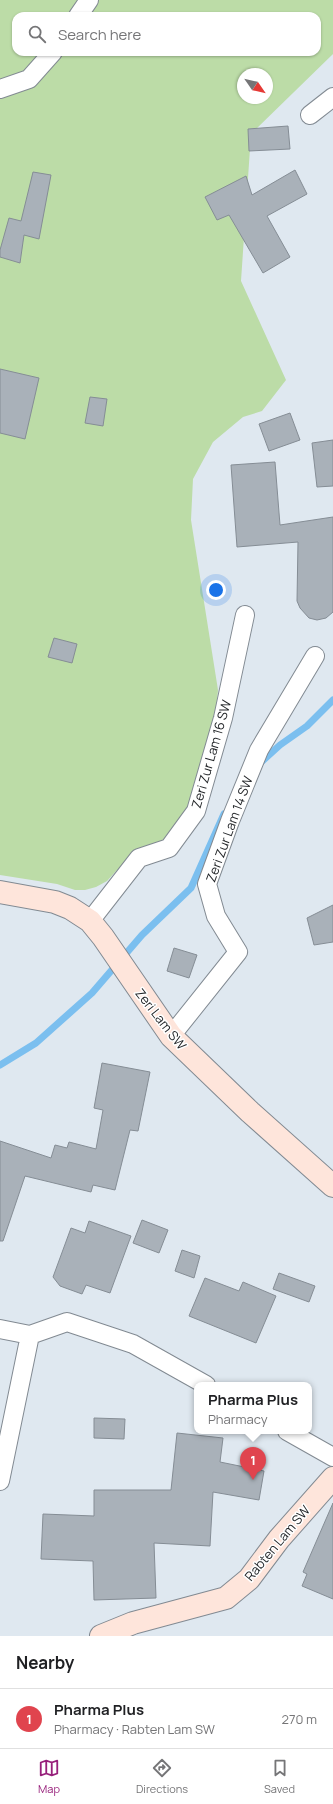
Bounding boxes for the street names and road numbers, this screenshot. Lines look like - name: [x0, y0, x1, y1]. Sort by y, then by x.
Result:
- street label: Zeri Zur Lam 16 SW: [187, 698, 235, 810]
- street label: Zeri Zur Lam 14 SW: [201, 773, 257, 885]
- street label: Zeri Lam SW: [131, 985, 191, 1053]
- street label: Rabten Lam SW: [240, 1502, 314, 1584]

